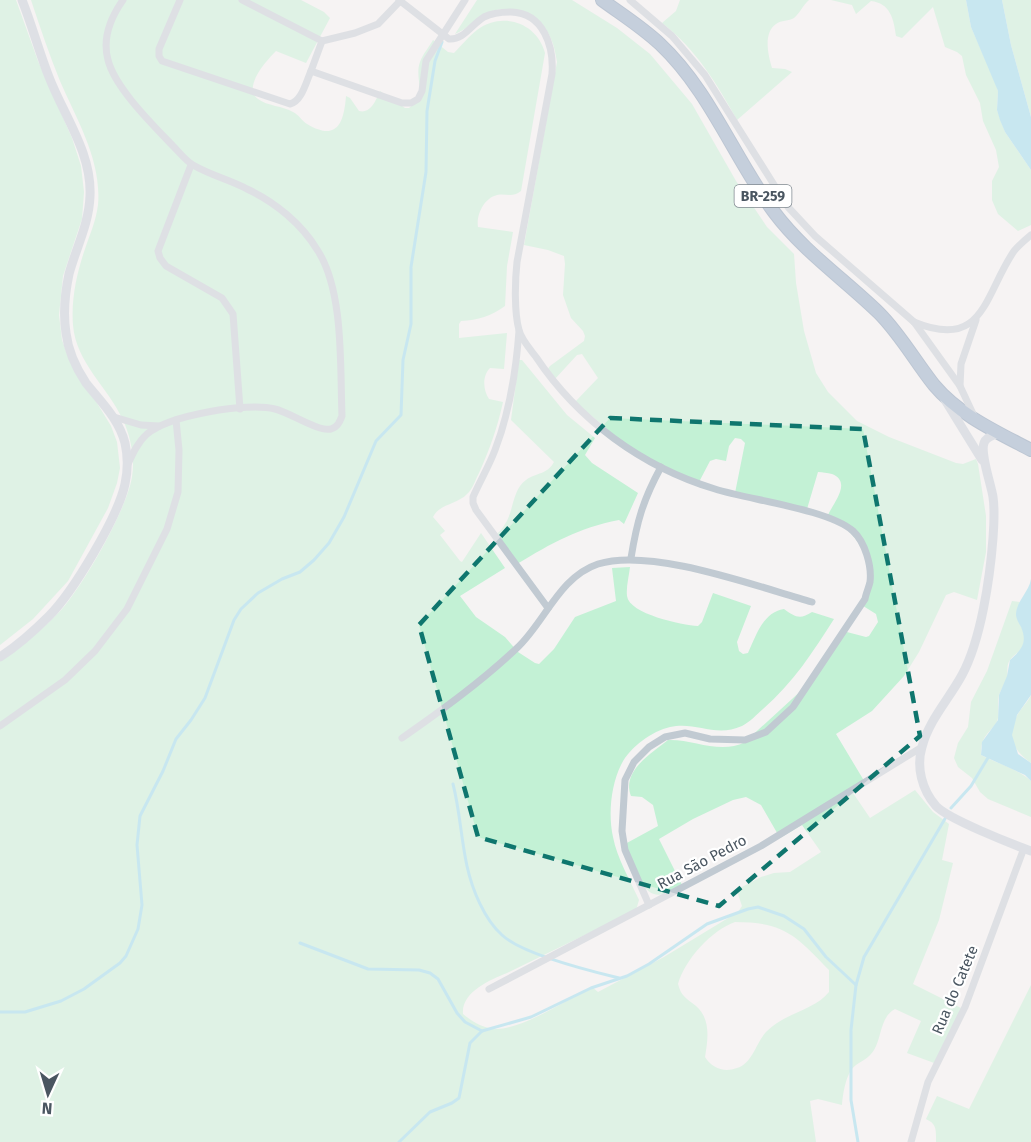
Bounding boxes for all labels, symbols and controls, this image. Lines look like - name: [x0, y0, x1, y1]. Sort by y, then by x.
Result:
- road number: BR-259: [734, 185, 792, 207]
- street label: Rua São Pedro: [654, 831, 750, 893]
- street label: Rua do Catete: [928, 943, 982, 1037]
- north arrow: [18, 1064, 78, 1124]
- text: N: [41, 1099, 53, 1118]

